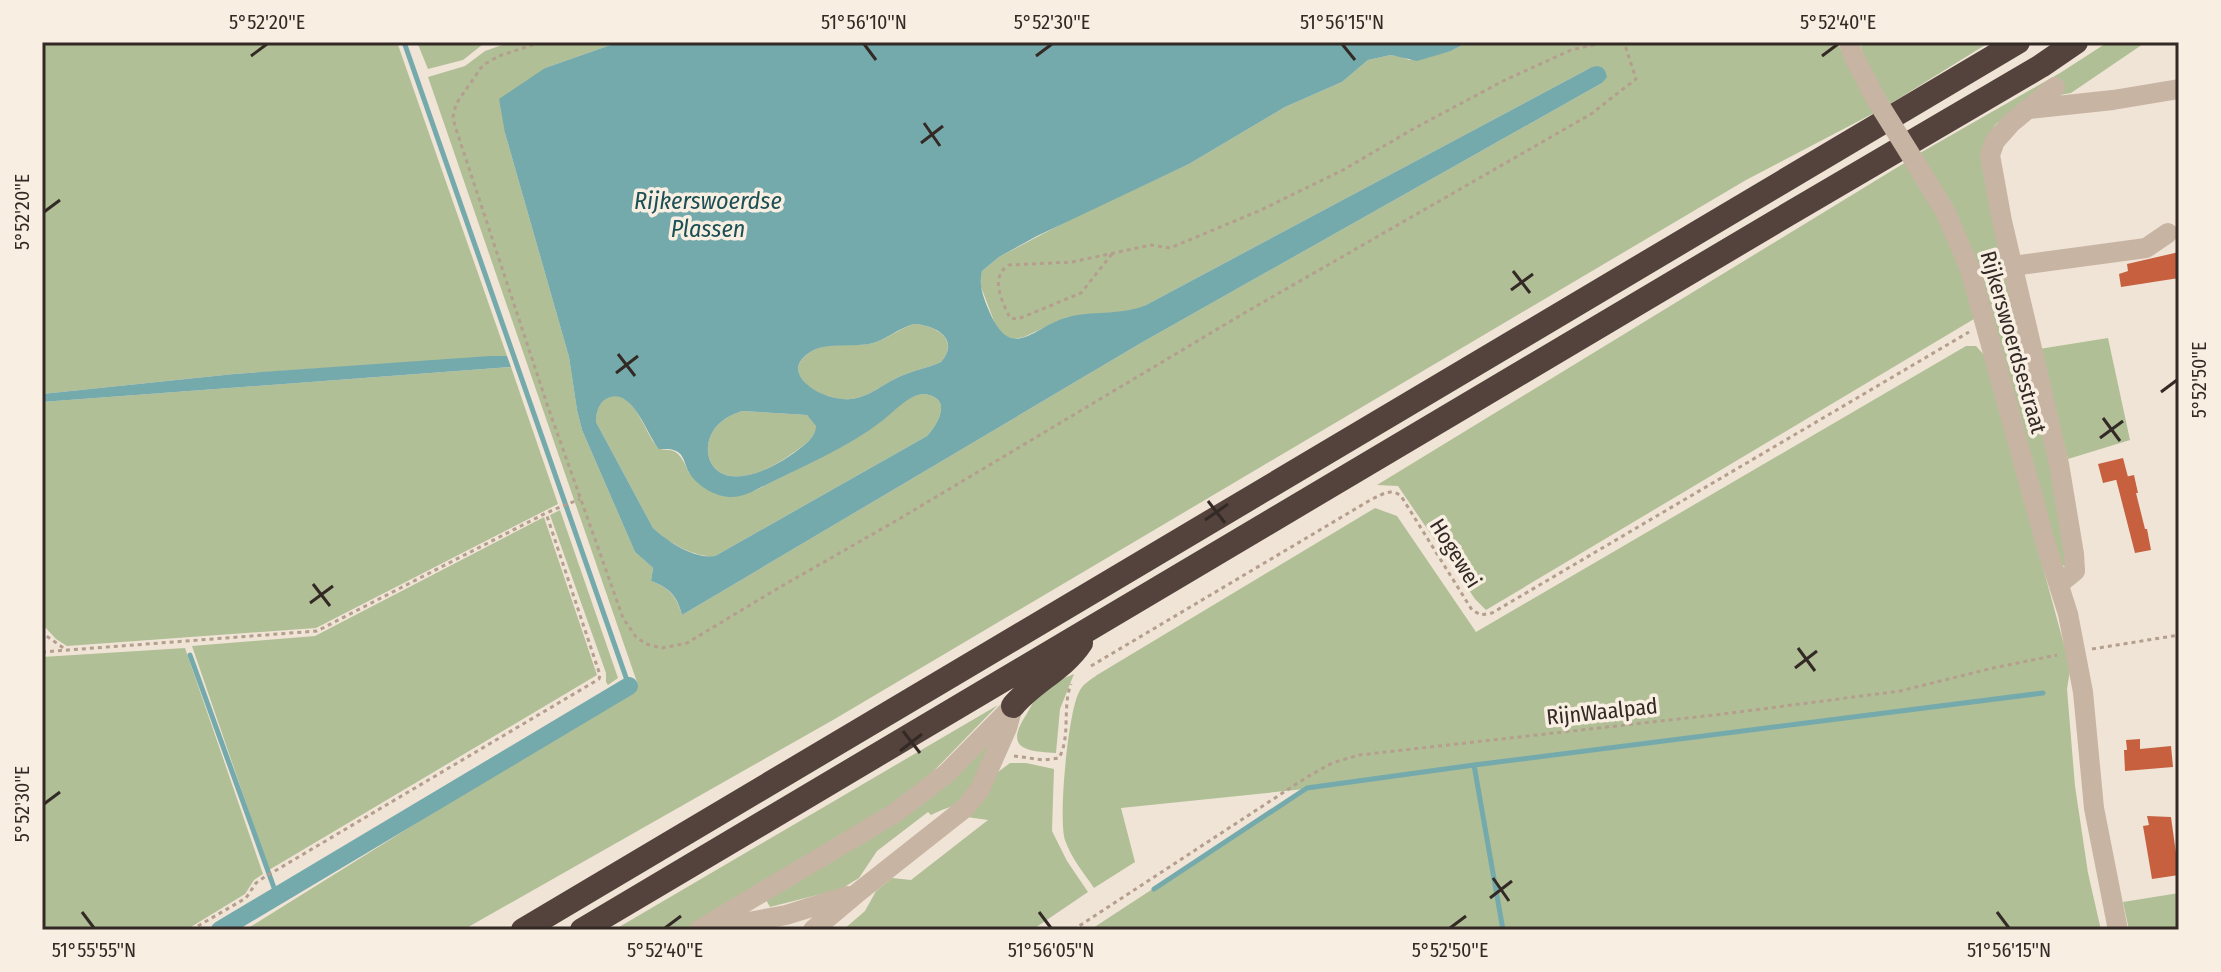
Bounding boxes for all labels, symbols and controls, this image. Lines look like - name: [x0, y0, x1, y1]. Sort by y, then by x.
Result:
- text: 5°52'20"E: [229, 10, 305, 34]
- text: 51°56'10"N: [821, 10, 907, 34]
- text: 5°52'30"E: [1014, 10, 1090, 34]
- text: 51°56'15"N: [1300, 10, 1384, 34]
- text: 5°52'40"E: [1800, 10, 1876, 34]
- text: 5°52'20"E: [10, 174, 34, 250]
- water label: Rijkerswoerdse Plassen: [634, 187, 782, 243]
- street label: Rijkerswoerdsestraat: [1975, 248, 2053, 437]
- text: 5°52'50"E: [2187, 342, 2211, 418]
- street label: Hogewei: [1424, 514, 1487, 593]
- street label: RijnWaalpad: [1545, 692, 1659, 731]
- text: 5°52'30"E: [10, 766, 34, 842]
- text: 51°55'55"N: [52, 938, 136, 962]
- text: 5°52'40"E: [627, 938, 703, 962]
- text: 51°56'05"N: [1008, 938, 1094, 962]
- text: 5°52'50"E: [1412, 938, 1488, 962]
- text: 51°56'15"N: [1967, 938, 2051, 962]

